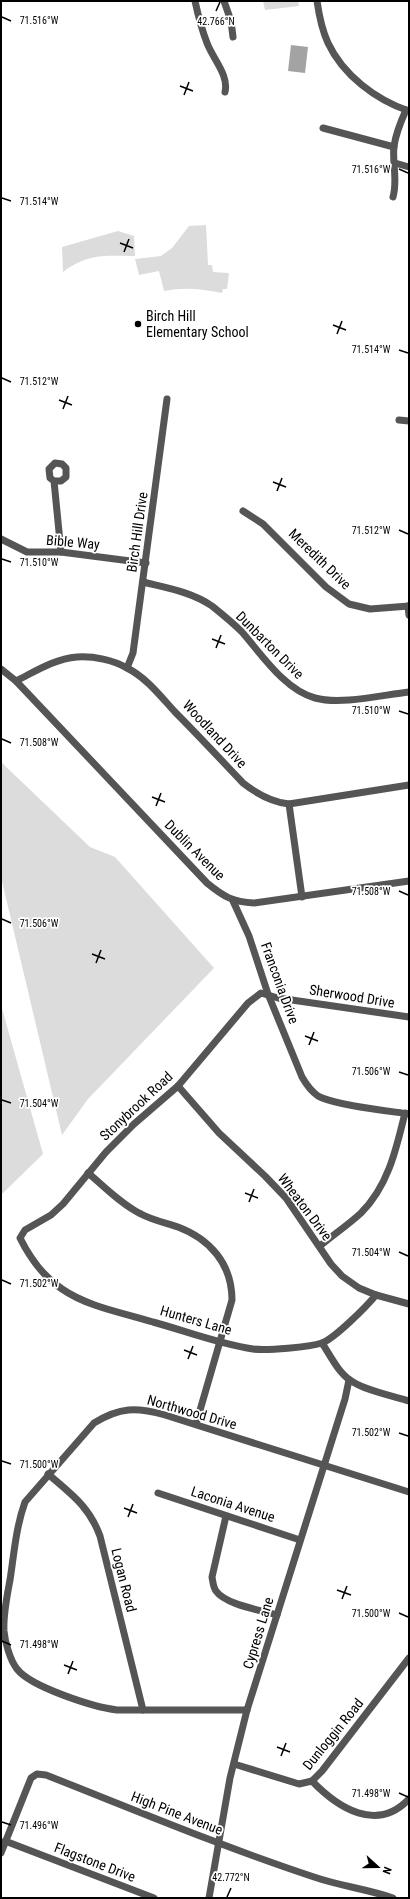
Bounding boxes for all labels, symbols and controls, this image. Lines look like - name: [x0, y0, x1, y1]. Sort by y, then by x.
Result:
- text: 71.516°W: [20, 15, 59, 26]
- text: 42.766°N: [197, 16, 235, 27]
- text: 71.516°W: [352, 164, 391, 175]
- text: 71.514°W: [20, 196, 59, 207]
- place label: Birch Hill Elementary School: [146, 308, 249, 340]
- marker: Birch Hill Elementary School: [133, 319, 143, 329]
- text: 71.514°W: [352, 344, 391, 355]
- text: 71.512°W: [20, 376, 59, 387]
- street label: Birch Hill Drive: [123, 490, 151, 573]
- street label: Meredith Drive: [286, 525, 355, 593]
- text: 71.512°W: [352, 525, 391, 536]
- street label: Bible Way: [46, 532, 101, 552]
- text: 71.510°W: [20, 557, 59, 568]
- street label: Dunbarton Drive: [233, 608, 307, 682]
- street label: Woodland Drive: [180, 697, 251, 771]
- text: 71.510°W: [352, 705, 391, 716]
- text: 71.508°W: [20, 737, 59, 748]
- street label: Dublin Avenue: [162, 817, 229, 884]
- text: 71.508°W: [352, 886, 391, 897]
- text: 71.506°W: [20, 918, 59, 929]
- street label: Franconia Drive: [258, 940, 302, 1026]
- street label: Sherwood Drive: [308, 981, 396, 1011]
- text: 71.506°W: [352, 1066, 391, 1077]
- street label: Stonybrook Road: [96, 1068, 176, 1144]
- text: 71.504°W: [20, 1098, 59, 1109]
- street label: Wheaton Drive: [275, 1170, 336, 1244]
- text: 71.504°W: [352, 1247, 391, 1258]
- text: 71.502°W: [20, 1278, 59, 1289]
- street label: Hunters Lane: [158, 1302, 234, 1338]
- street label: Northwood Drive: [145, 1392, 239, 1433]
- text: 71.502°W: [352, 1427, 391, 1438]
- text: 71.500°W: [20, 1459, 59, 1470]
- street label: Laconia Avenue: [189, 1483, 277, 1525]
- street label: Logan Road: [108, 1546, 140, 1614]
- street label: Cypress Lane: [240, 1595, 277, 1671]
- text: 71.500°W: [352, 1608, 391, 1619]
- text: 71.498°W: [20, 1639, 59, 1650]
- street label: Dunloggin Road: [299, 1695, 367, 1773]
- street label: High Pine Avenue: [129, 1788, 225, 1838]
- text: 71.498°W: [352, 1788, 391, 1799]
- text: 71.496°W: [20, 1820, 59, 1831]
- street label: Flagstone Drive: [52, 1839, 138, 1885]
- north arrow: [358, 1847, 398, 1887]
- text: N: [380, 1865, 394, 1876]
- text: 42.772°N: [212, 1872, 250, 1883]

